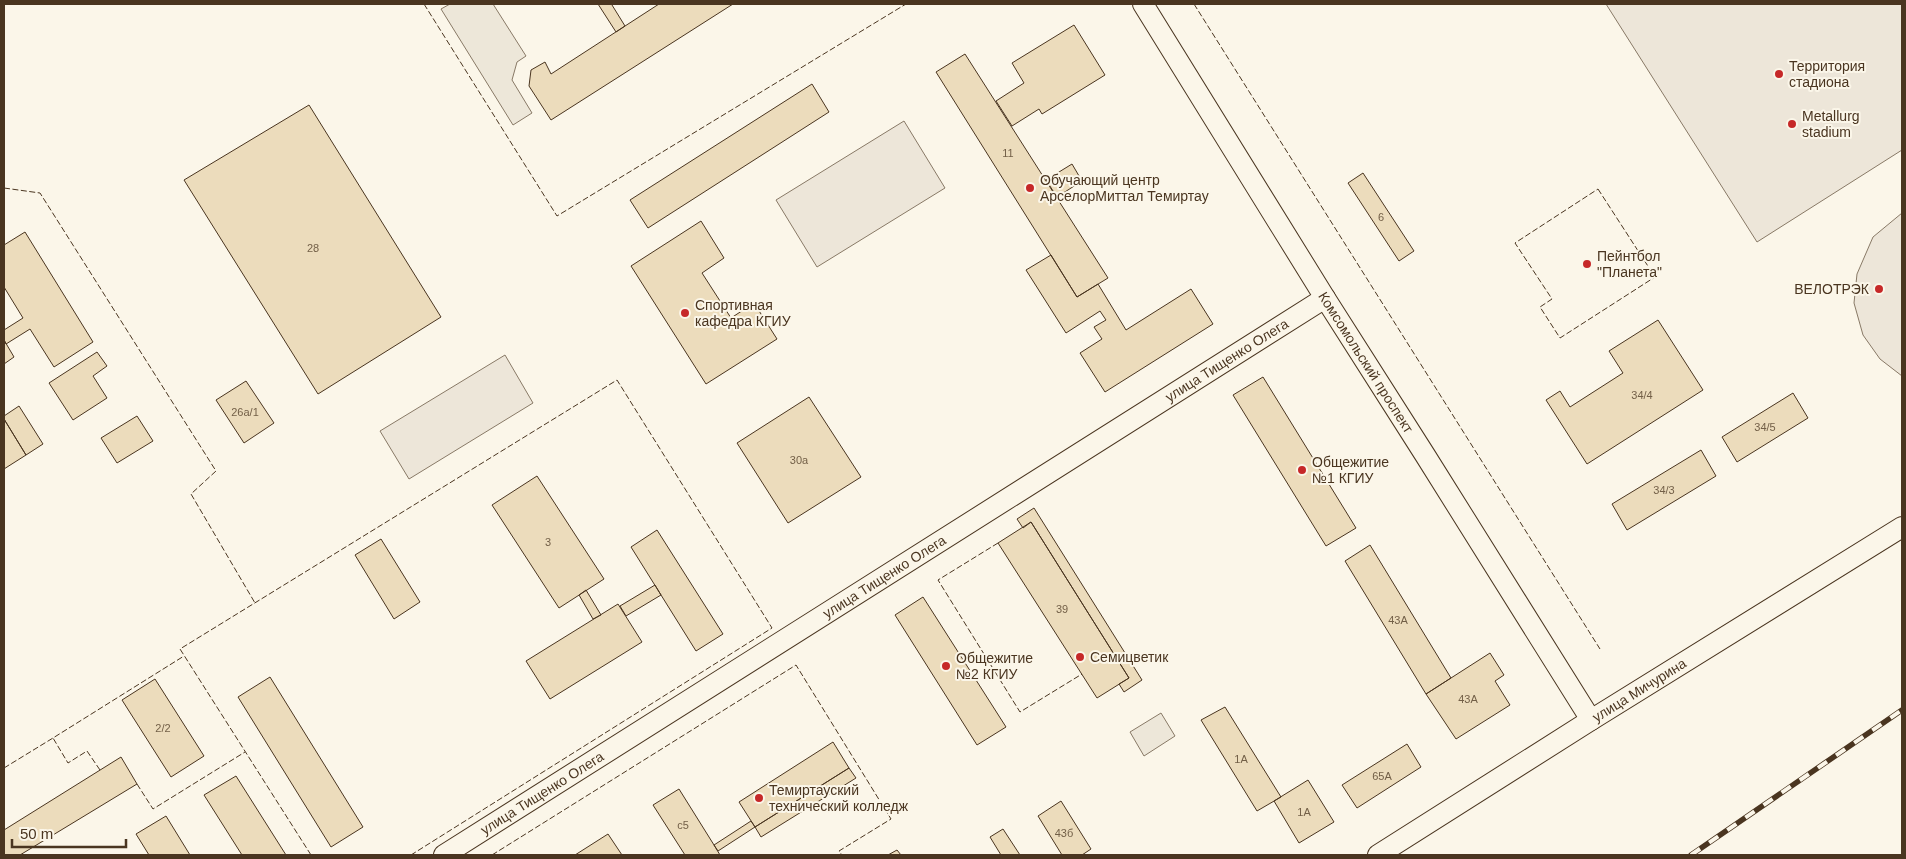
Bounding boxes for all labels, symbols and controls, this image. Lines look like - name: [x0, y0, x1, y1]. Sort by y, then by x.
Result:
- place label: Территория стадиона: [1789, 58, 1865, 90]
- marker: Территория стадиона: [1773, 68, 1785, 80]
- place label: Metallurg stadium: [1802, 108, 1860, 140]
- marker: Metallurg stadium: [1786, 118, 1798, 130]
- house number: 11: [1002, 147, 1014, 159]
- place label: Обучающий центр АрселорМиттал Темиртау: [1040, 172, 1209, 204]
- marker: Обучающий центр АрселорМиттал Темиртау: [1024, 182, 1036, 194]
- house number: 6: [1378, 211, 1384, 223]
- house number: 28: [307, 242, 319, 254]
- place label: Пейнтбол "Планета": [1597, 248, 1662, 280]
- marker: Пейнтбол "Планета": [1581, 258, 1593, 270]
- place label: ВЕЛОТРЭК: [1794, 281, 1870, 297]
- marker: ВЕЛОТРЭК: [1873, 283, 1885, 295]
- street label: Комсомольский проспект: [1315, 289, 1417, 436]
- place label: Спортивная кафедра КГИУ: [695, 297, 791, 329]
- marker: Спортивная кафедра КГИУ: [679, 307, 691, 319]
- street label: улица Тищенко Олега: [1162, 315, 1291, 405]
- house number: 34/4: [1631, 389, 1653, 401]
- house number: 26а/1: [231, 406, 259, 418]
- house number: 34/5: [1754, 421, 1776, 433]
- house number: 30а: [790, 454, 809, 466]
- place label: Общежитие №1 КГИУ: [1312, 454, 1389, 486]
- marker: Общежитие №1 КГИУ: [1296, 464, 1308, 476]
- house number: 34/3: [1653, 484, 1675, 496]
- street label: улица Тищенко Олега: [820, 532, 949, 621]
- house number: 3: [545, 536, 551, 548]
- house number: 39: [1056, 603, 1068, 615]
- house number: 43А: [1388, 614, 1408, 626]
- place label: Семицветик: [1090, 649, 1169, 665]
- place label: Общежитие №2 КГИУ: [956, 650, 1033, 682]
- marker: Семицветик: [1074, 651, 1086, 663]
- street label: улица Мичурина: [1590, 655, 1689, 725]
- marker: Общежитие №2 КГИУ: [940, 660, 952, 672]
- house number: 43А: [1458, 693, 1478, 705]
- house number: 2/2: [155, 722, 171, 734]
- street label: улица Тищенко Олега: [478, 748, 607, 838]
- house number: 1А: [1234, 753, 1248, 765]
- house number: 65А: [1372, 770, 1392, 782]
- place label: Темиртауский технический колледж: [769, 782, 909, 814]
- marker: Темиртауский технический колледж: [753, 792, 765, 804]
- house number: 1А: [1297, 806, 1311, 818]
- scale bar: [12, 816, 126, 848]
- house number: с5: [677, 819, 689, 831]
- text: 50 m: [20, 825, 53, 842]
- house number: 43б: [1055, 827, 1073, 839]

